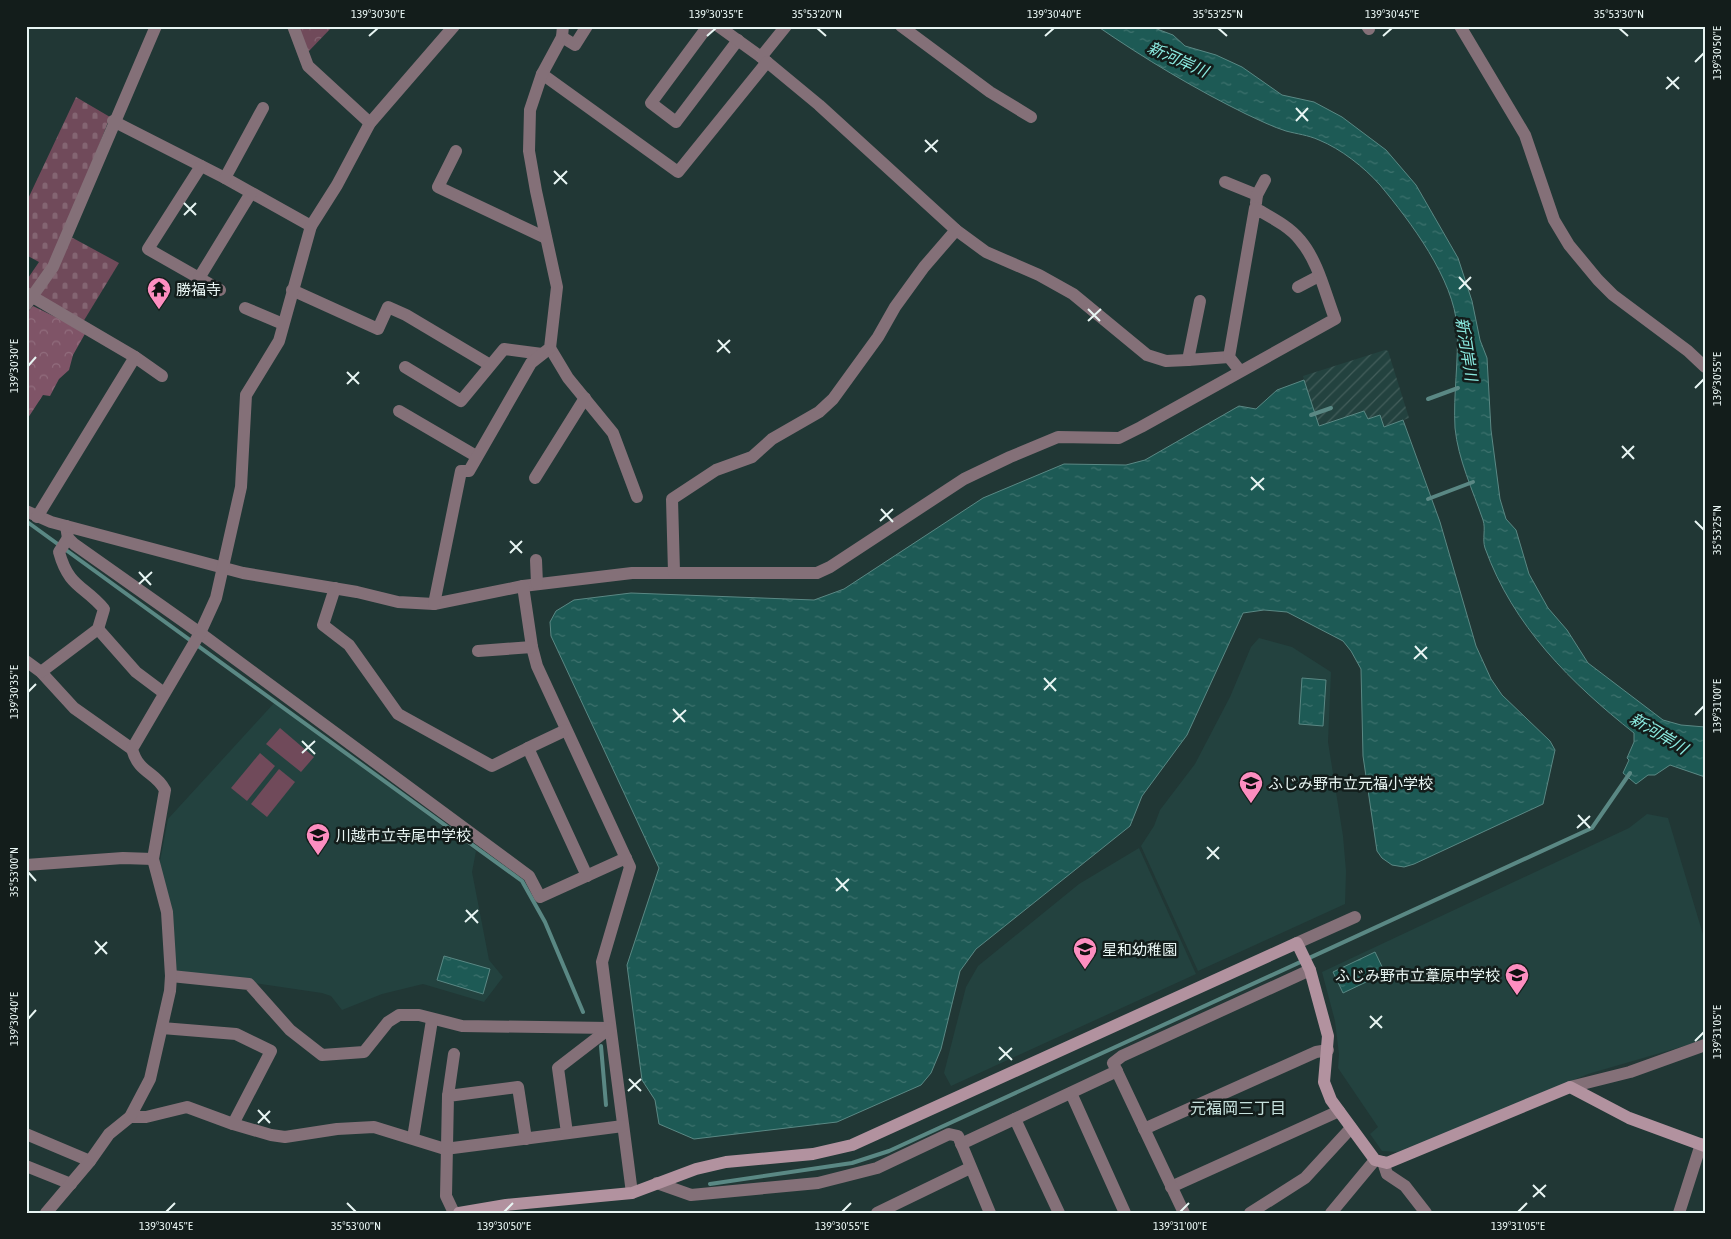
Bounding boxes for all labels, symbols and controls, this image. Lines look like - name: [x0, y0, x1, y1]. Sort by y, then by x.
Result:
- text: 139°30'30"E: [351, 7, 405, 21]
- text: 139°30'35"E: [689, 7, 743, 21]
- text: 35°53'20"N: [792, 7, 842, 21]
- text: 139°30'40"E: [1027, 7, 1081, 21]
- text: 35°53'25"N: [1193, 7, 1243, 21]
- text: 139°30'45"E: [1365, 7, 1419, 21]
- text: 35°53'30"N: [1594, 7, 1644, 21]
- text: 139°30'50"E: [1710, 26, 1724, 80]
- water label: 新河岸川: [1145, 38, 1213, 81]
- temple icon: 勝福寺: [146, 276, 172, 310]
- place label: 勝福寺: [176, 281, 221, 298]
- water label: 新河岸川: [1453, 316, 1481, 384]
- text: 139°30'30"E: [7, 339, 21, 393]
- text: 139°30'55"E: [1710, 352, 1724, 406]
- text: 35°53'25"N: [1710, 505, 1724, 555]
- text: 139°30'35"E: [7, 665, 21, 719]
- text: 139°31'00"E: [1710, 679, 1724, 733]
- water label: 新河岸川: [1627, 709, 1693, 758]
- school or university icon: ふじみ野市立元福小学校: [1238, 770, 1264, 804]
- place label: ふじみ野市立元福小学校: [1268, 775, 1433, 792]
- school or university icon: 川越市立寺尾中学校: [305, 822, 331, 856]
- place label: 川越市立寺尾中学校: [336, 827, 471, 844]
- text: 35°53'00"N: [7, 847, 21, 897]
- school or university icon: 星和幼稚園: [1072, 936, 1098, 970]
- place label: 星和幼稚園: [1102, 941, 1177, 958]
- school or university icon: ふじみ野市立葦原中学校: [1504, 962, 1530, 996]
- place label: ふじみ野市立葦原中学校: [1335, 967, 1500, 984]
- text: 139°30'40"E: [7, 992, 21, 1046]
- text: 139°31'05"E: [1710, 1005, 1724, 1059]
- district label: 元福岡三丁目: [1190, 1099, 1286, 1117]
- text: 139°30'45"E: [139, 1219, 193, 1233]
- text: 35°53'00"N: [331, 1219, 381, 1233]
- text: 139°30'50"E: [477, 1219, 531, 1233]
- text: 139°30'55"E: [815, 1219, 869, 1233]
- text: 139°31'00"E: [1153, 1219, 1207, 1233]
- text: 139°31'05"E: [1491, 1219, 1545, 1233]

